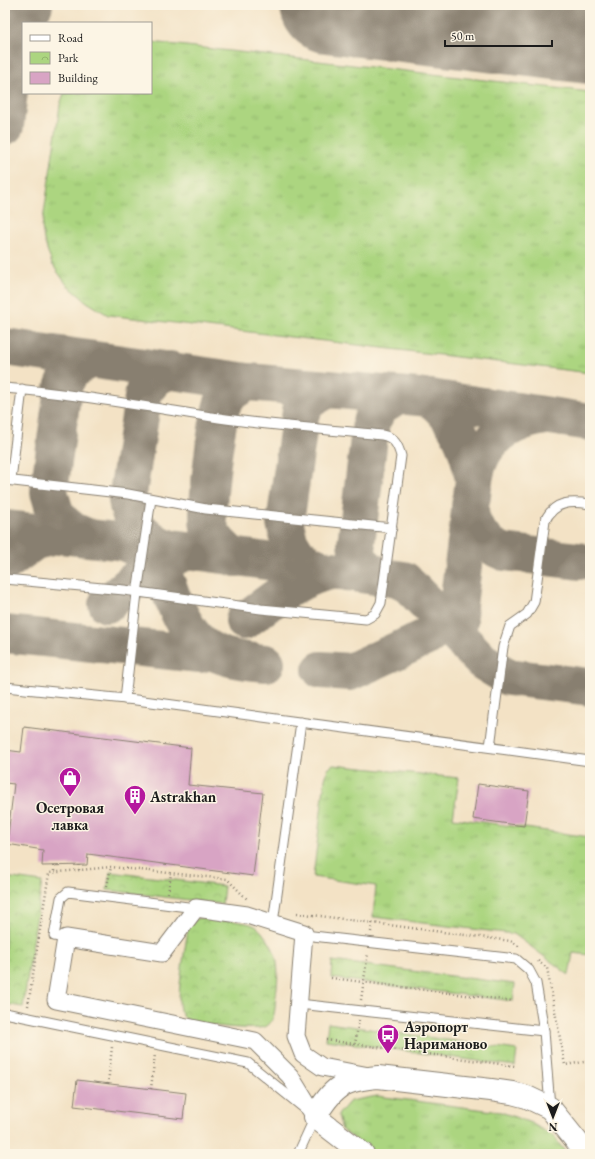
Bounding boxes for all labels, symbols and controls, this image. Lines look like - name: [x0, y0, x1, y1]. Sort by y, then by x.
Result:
- legend: [22, 22, 152, 94]
- scale bar: [445, 22, 552, 48]
- text: 50 m: [451, 28, 475, 44]
- text: Road: [58, 30, 84, 46]
- text: Park: [58, 50, 79, 66]
- text: Building: [58, 70, 99, 86]
- shop icon: Осетровая лавка: [57, 765, 83, 798]
- building icon: Astrakhan: [122, 783, 148, 816]
- place label: Astrakhan: [149, 787, 217, 806]
- place label: Осетровая лавка: [36, 798, 104, 834]
- place label: Аэропорт Нариманово: [403, 1017, 488, 1053]
- bus stop icon: Аэропорт Нариманово: [375, 1022, 401, 1055]
- north arrow: [533, 1097, 573, 1137]
- text: N: [548, 1120, 557, 1134]

